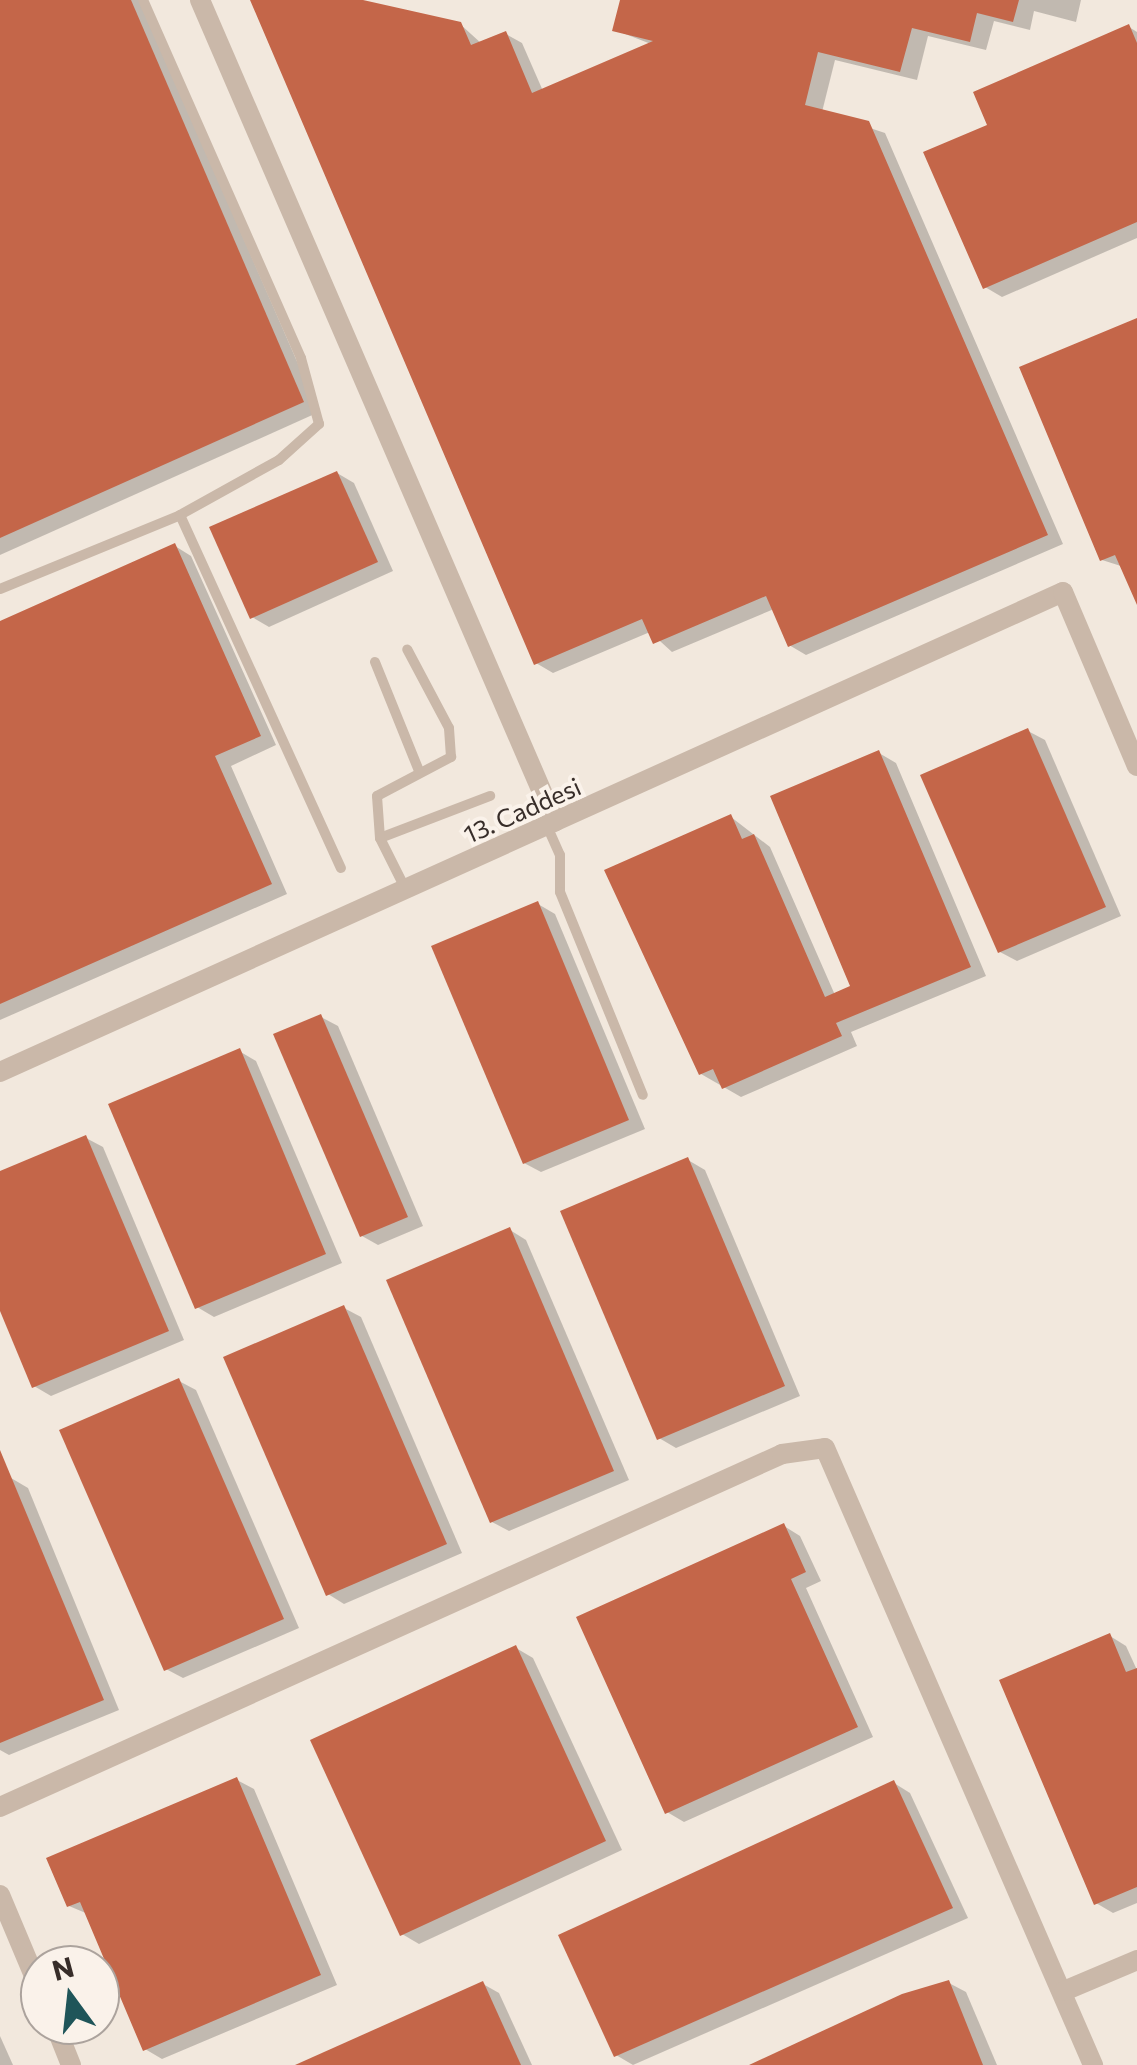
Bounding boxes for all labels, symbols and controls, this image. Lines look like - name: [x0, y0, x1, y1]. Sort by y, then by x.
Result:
- street label: 13. Caddesi: [459, 771, 585, 849]
- north arrow: [20, 1945, 120, 2045]
- text: N: [48, 1949, 77, 1987]

